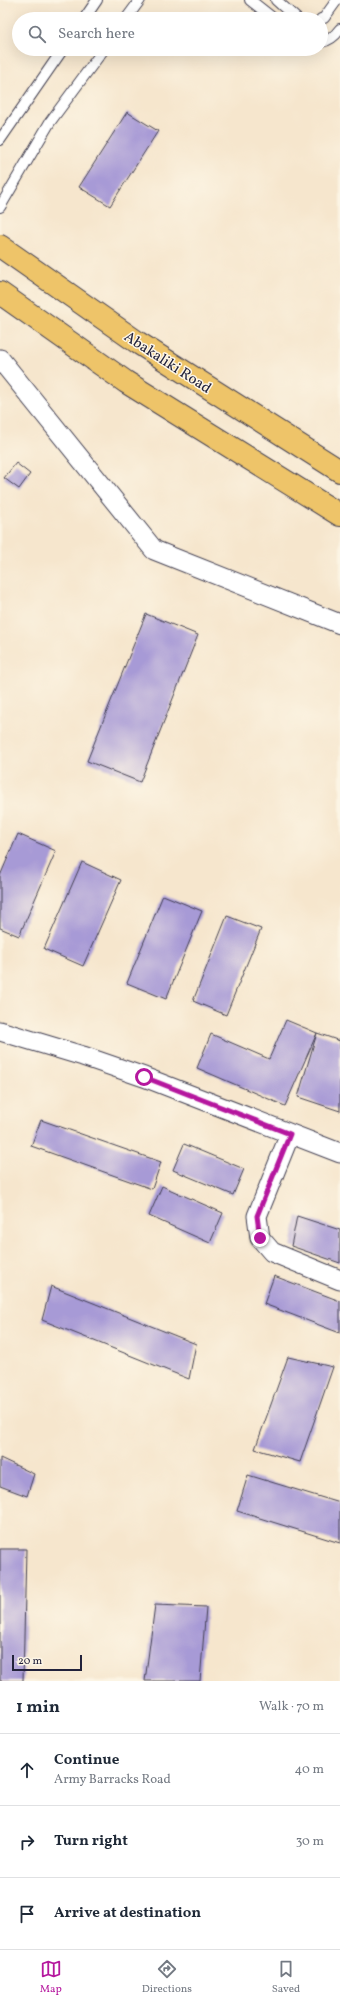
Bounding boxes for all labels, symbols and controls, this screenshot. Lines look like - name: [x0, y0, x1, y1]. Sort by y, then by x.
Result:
- search box: [12, 12, 328, 56]
- icon: search: [26, 23, 48, 45]
- text: Search here: [58, 24, 135, 45]
- street label: Abakaliki Road: [119, 327, 215, 399]
- route start: [135, 1068, 153, 1086]
- route end: [251, 1229, 269, 1247]
- scale bar: [12, 1653, 82, 1672]
- text: 20 m: [18, 1654, 42, 1669]
- text: 1 min: [16, 1696, 60, 1719]
- text: Walk · 70 m: [259, 1698, 324, 1716]
- text: Continue: [54, 1750, 119, 1771]
- icon: ahead: [16, 1759, 38, 1781]
- text: 40 m: [295, 1761, 324, 1779]
- text: Army Barracks Road: [54, 1771, 171, 1789]
- icon: right: [16, 1831, 38, 1853]
- text: Turn right: [54, 1831, 128, 1852]
- text: 30 m: [296, 1833, 324, 1851]
- icon: arrive: [16, 1903, 38, 1925]
- text: Arrive at destination: [54, 1903, 201, 1924]
- tab: Map: [40, 1958, 62, 1997]
- tab: Directions: [142, 1958, 192, 1997]
- tab: Saved: [272, 1958, 300, 1997]

